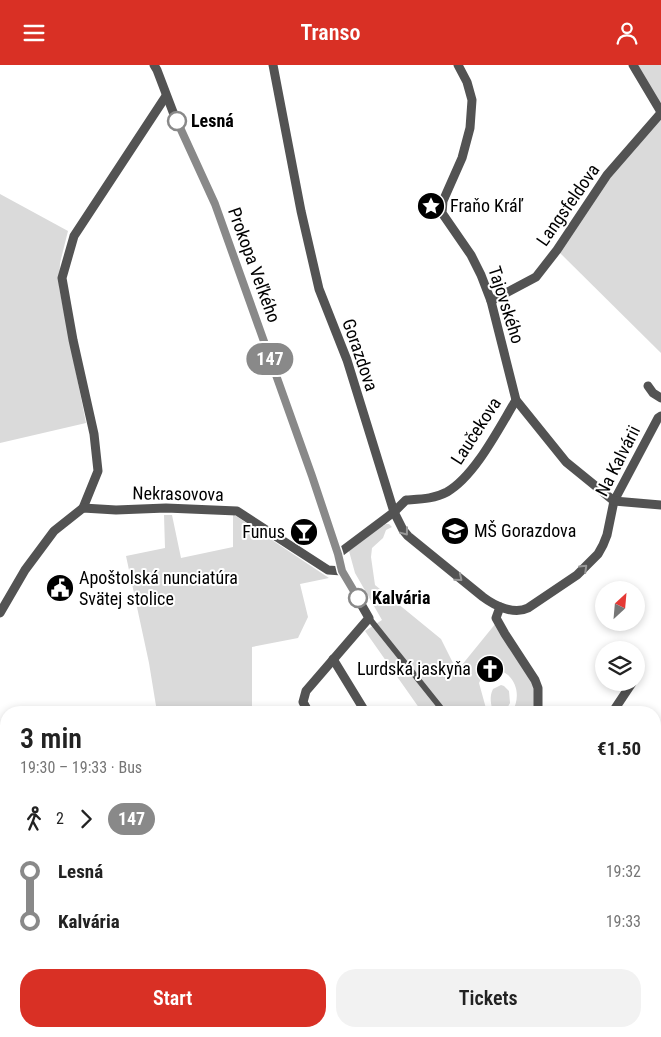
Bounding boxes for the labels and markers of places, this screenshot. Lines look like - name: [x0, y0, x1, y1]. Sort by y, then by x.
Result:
- place label: Lesná: [191, 110, 234, 131]
- marker: Lesná: [167, 111, 187, 131]
- place icon: Fraňo Kráľ: [416, 191, 446, 221]
- place label: Fraňo Kráľ: [450, 195, 524, 216]
- school or university icon: MŠ Gorazdova: [440, 516, 470, 546]
- bar icon: Funus: [289, 517, 319, 547]
- place label: MŠ Gorazdova: [474, 520, 576, 541]
- place label: Funus: [242, 521, 285, 542]
- place label: Apoštolská nunciatúra Svätej stolice: [79, 567, 238, 609]
- public building icon: Apoštolská nunciatúra Svätej stolice: [45, 573, 75, 603]
- place label: Kalvária: [372, 587, 430, 608]
- marker: Kalvária: [348, 588, 368, 608]
- church icon: Lurdská jaskyňa: [475, 654, 505, 684]
- place label: Lurdská jaskyňa: [357, 658, 471, 679]

